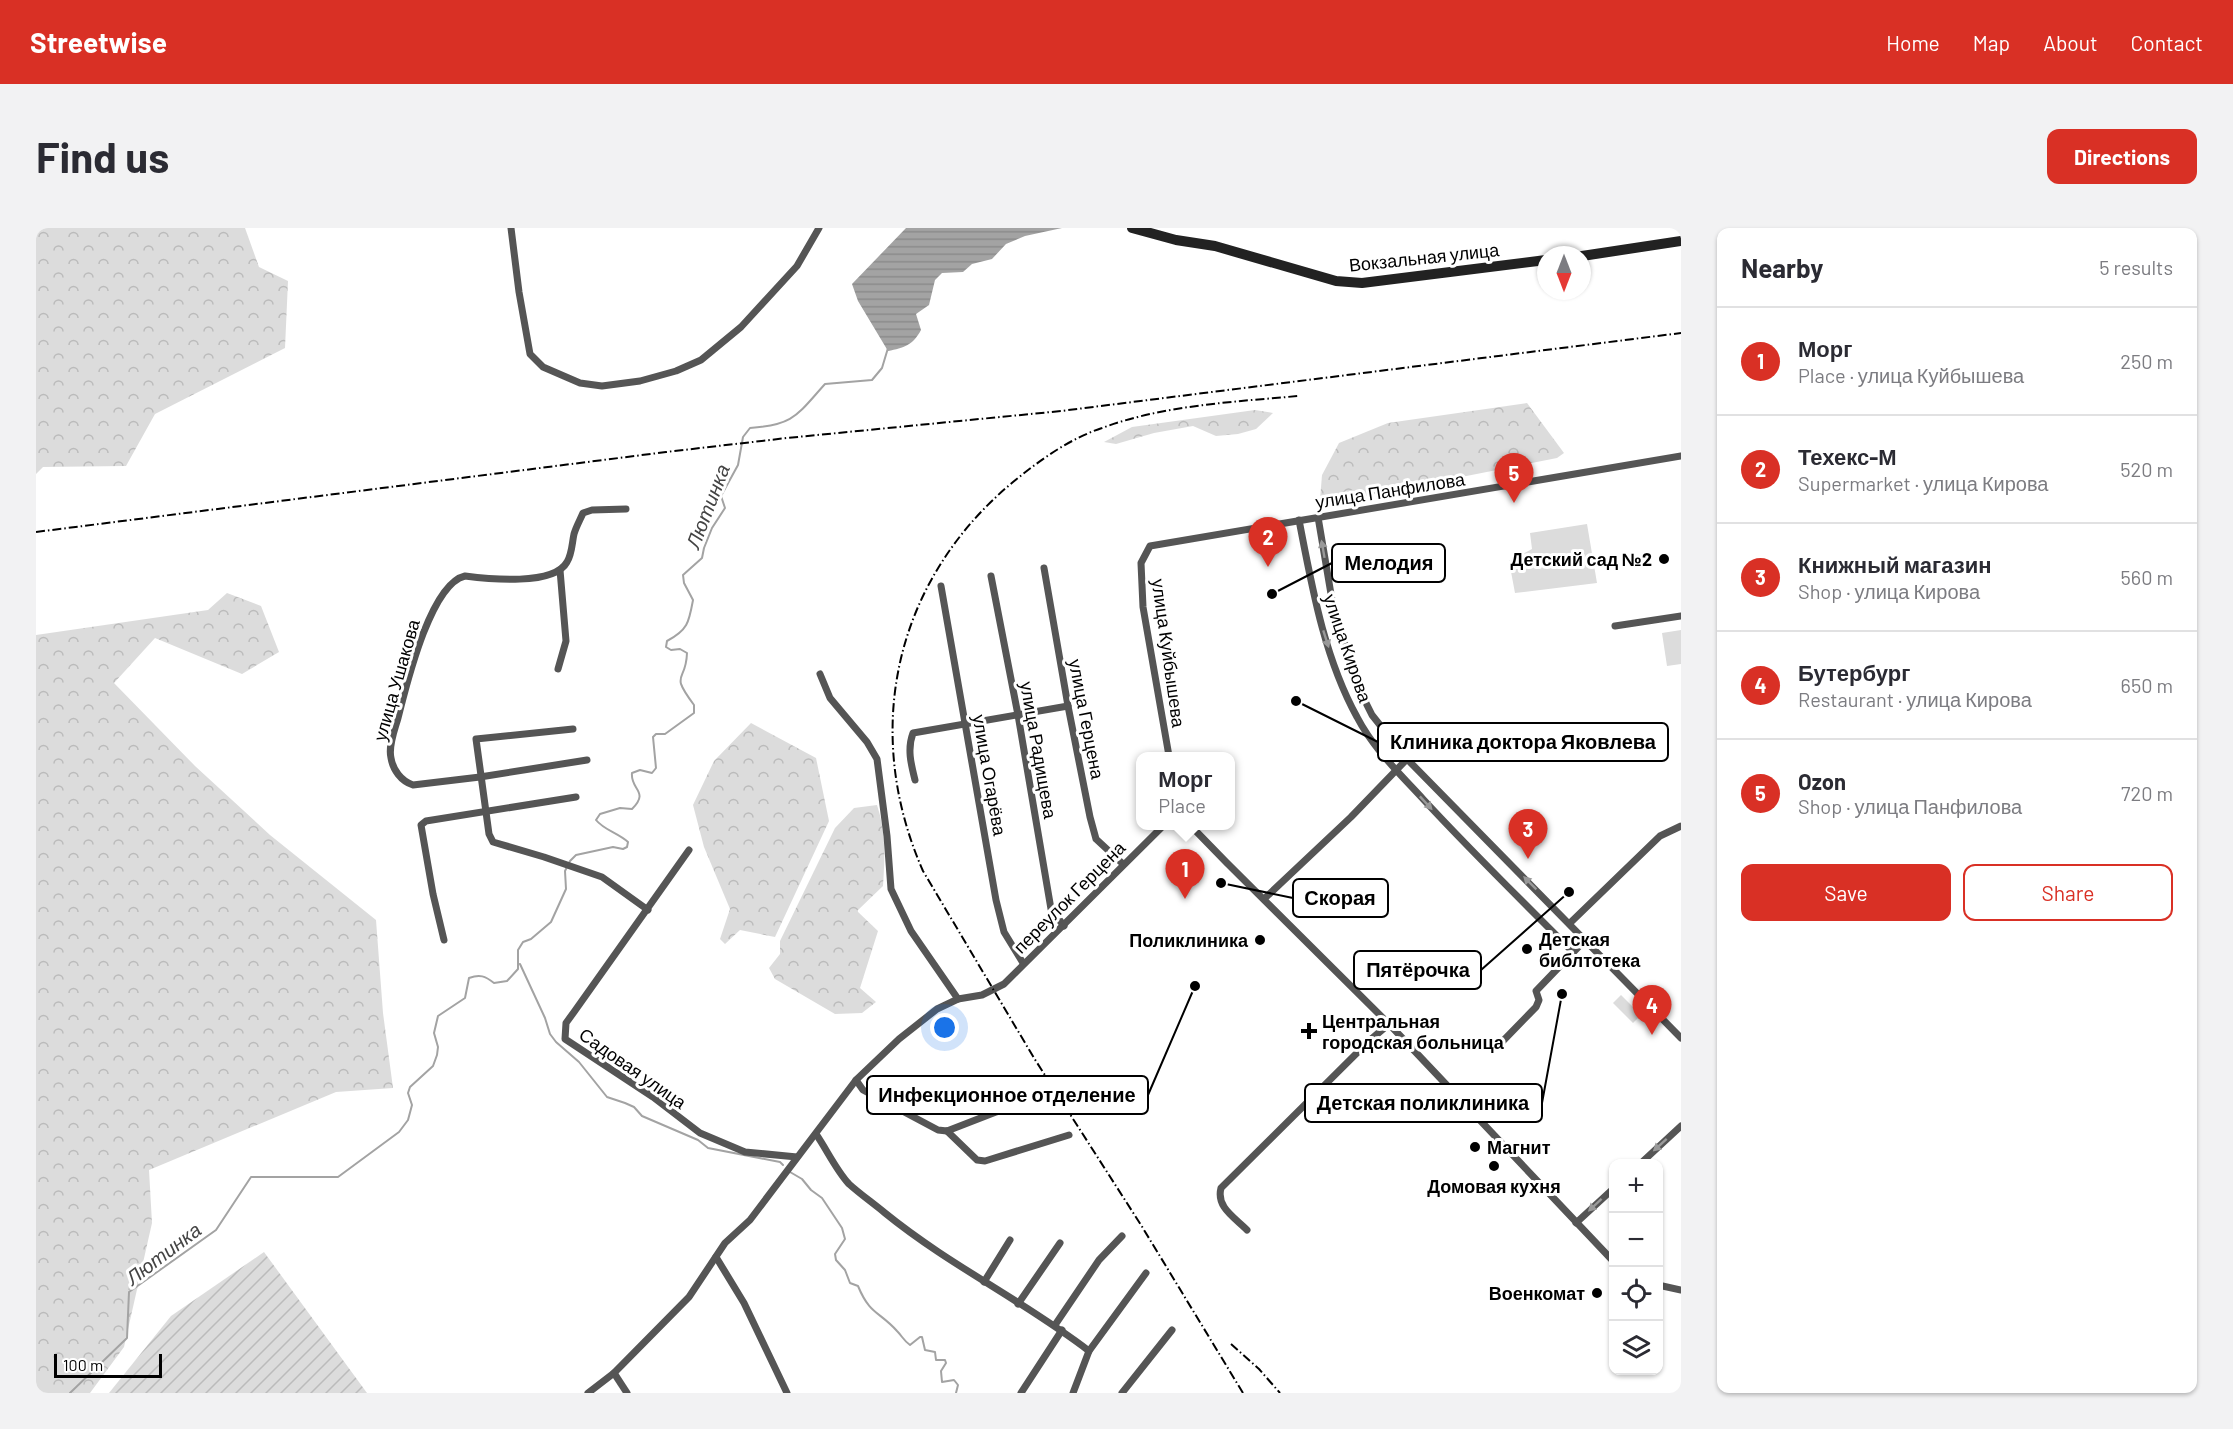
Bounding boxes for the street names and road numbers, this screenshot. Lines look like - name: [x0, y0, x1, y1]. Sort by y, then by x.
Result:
- street label: Вокзальная улица: [1348, 238, 1501, 276]
- street label: улица Панфилова: [1314, 467, 1467, 513]
- street label: улица Куйбышева: [1148, 577, 1190, 730]
- street label: улица Кирова: [1319, 591, 1377, 706]
- street label: улица Ушакова: [368, 616, 424, 743]
- street label: улица Герцена: [1065, 657, 1110, 782]
- street label: улица Радищева: [1016, 680, 1062, 821]
- street label: улица Огарёва: [969, 713, 1012, 838]
- street label: переулок Герцена: [1009, 836, 1130, 957]
- street label: Садовая улица: [575, 1023, 692, 1114]

